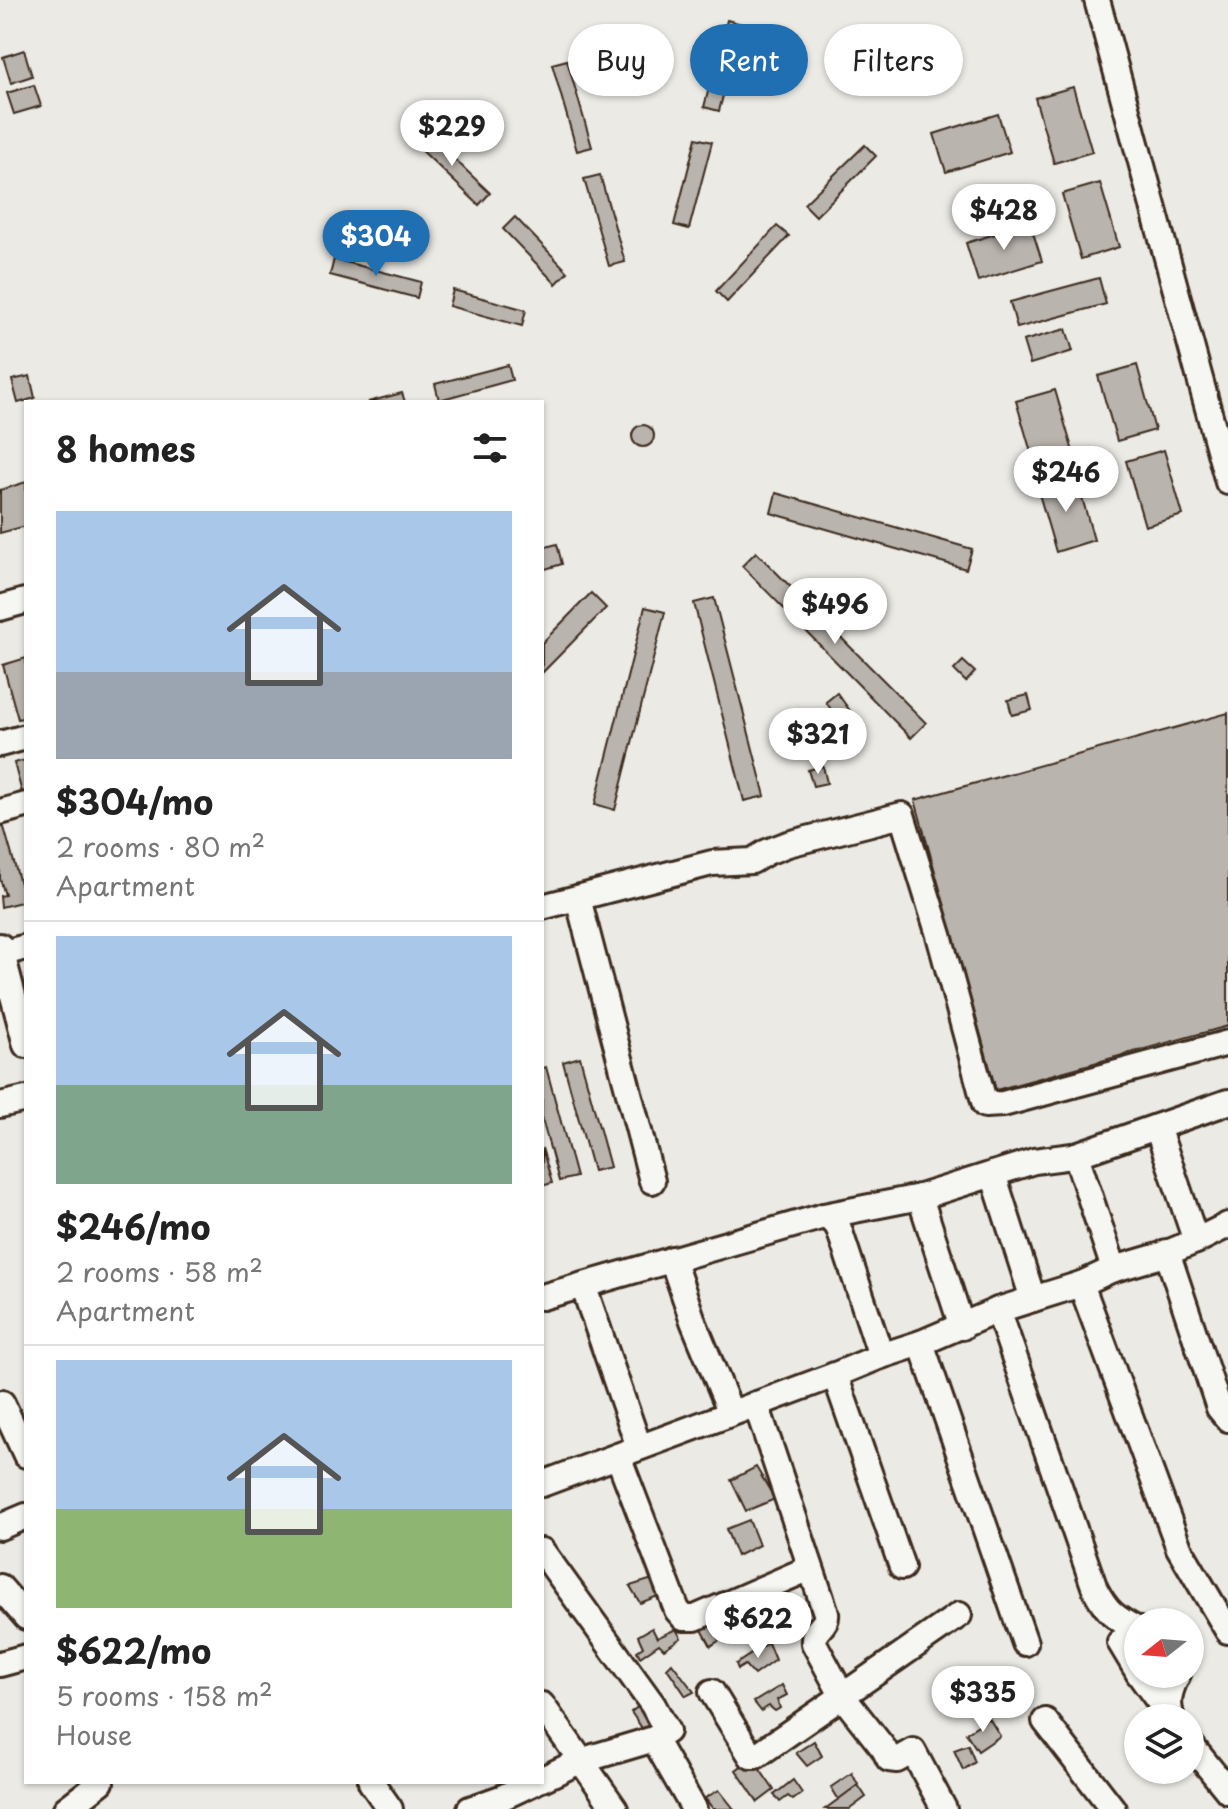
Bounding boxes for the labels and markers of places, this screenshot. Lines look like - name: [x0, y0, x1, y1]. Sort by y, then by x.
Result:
- pin: $229: [405, 100, 499, 168]
- pin: $428: [957, 184, 1051, 252]
- pin: $304: [329, 210, 423, 278]
- pin: $246: [1019, 446, 1113, 514]
- pin: $496: [788, 578, 882, 646]
- pin: $321: [771, 708, 865, 776]
- pin: $622: [711, 1592, 805, 1660]
- pin: $335: [936, 1666, 1030, 1734]

